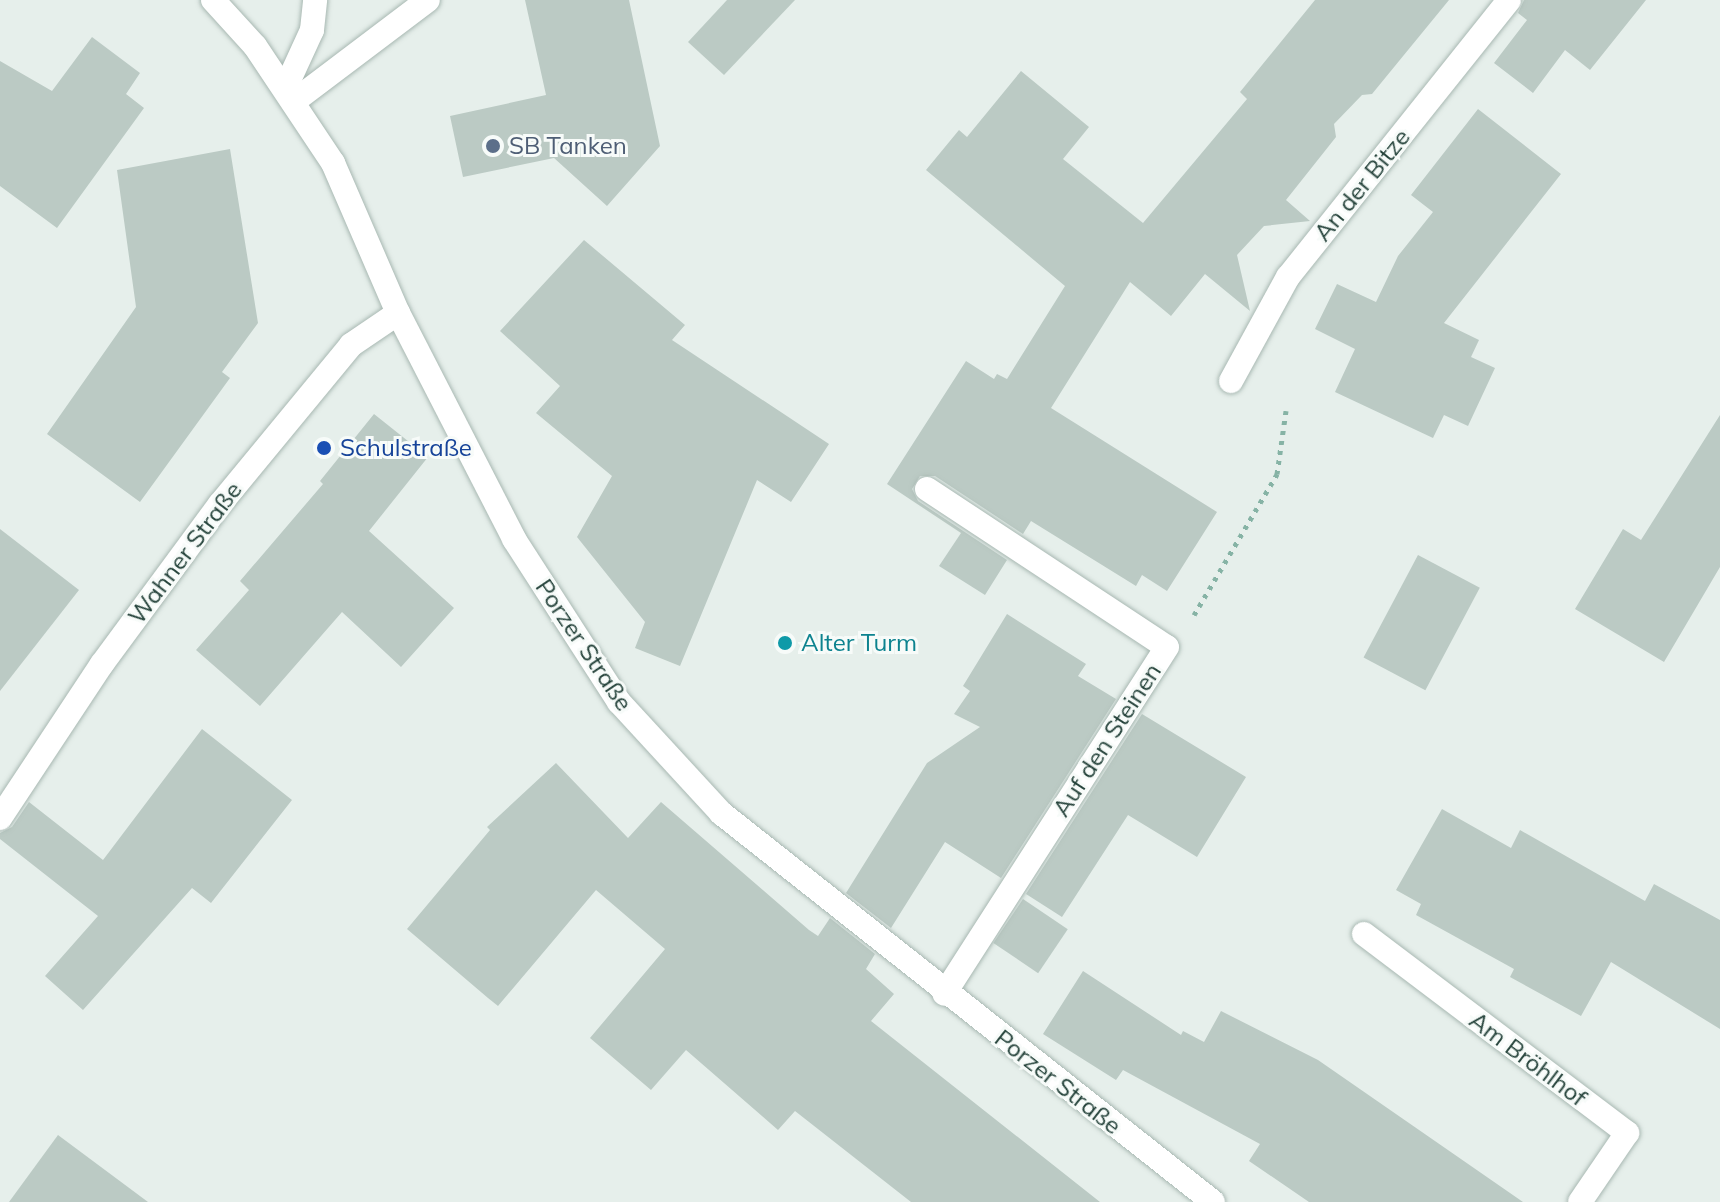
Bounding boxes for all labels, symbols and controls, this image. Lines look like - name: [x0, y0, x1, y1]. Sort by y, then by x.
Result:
- street label: An der Bitze: [1308, 123, 1416, 247]
- place label: SB Tanken: [509, 132, 627, 160]
- marker: SB Tanken: [484, 137, 502, 155]
- place label: Schulstraße: [340, 434, 472, 462]
- marker: Schulstraße: [315, 439, 333, 457]
- street label: Wahner Straße: [122, 476, 248, 630]
- street label: Porzer Straße: [529, 574, 639, 716]
- place label: Alter Turm: [801, 629, 917, 657]
- marker: Alter Turm: [776, 634, 794, 652]
- street label: Auf den Steinen: [1047, 658, 1167, 822]
- street label: Am Bröhlhof: [1464, 1006, 1592, 1112]
- street label: Porzer Straße: [989, 1024, 1127, 1140]

